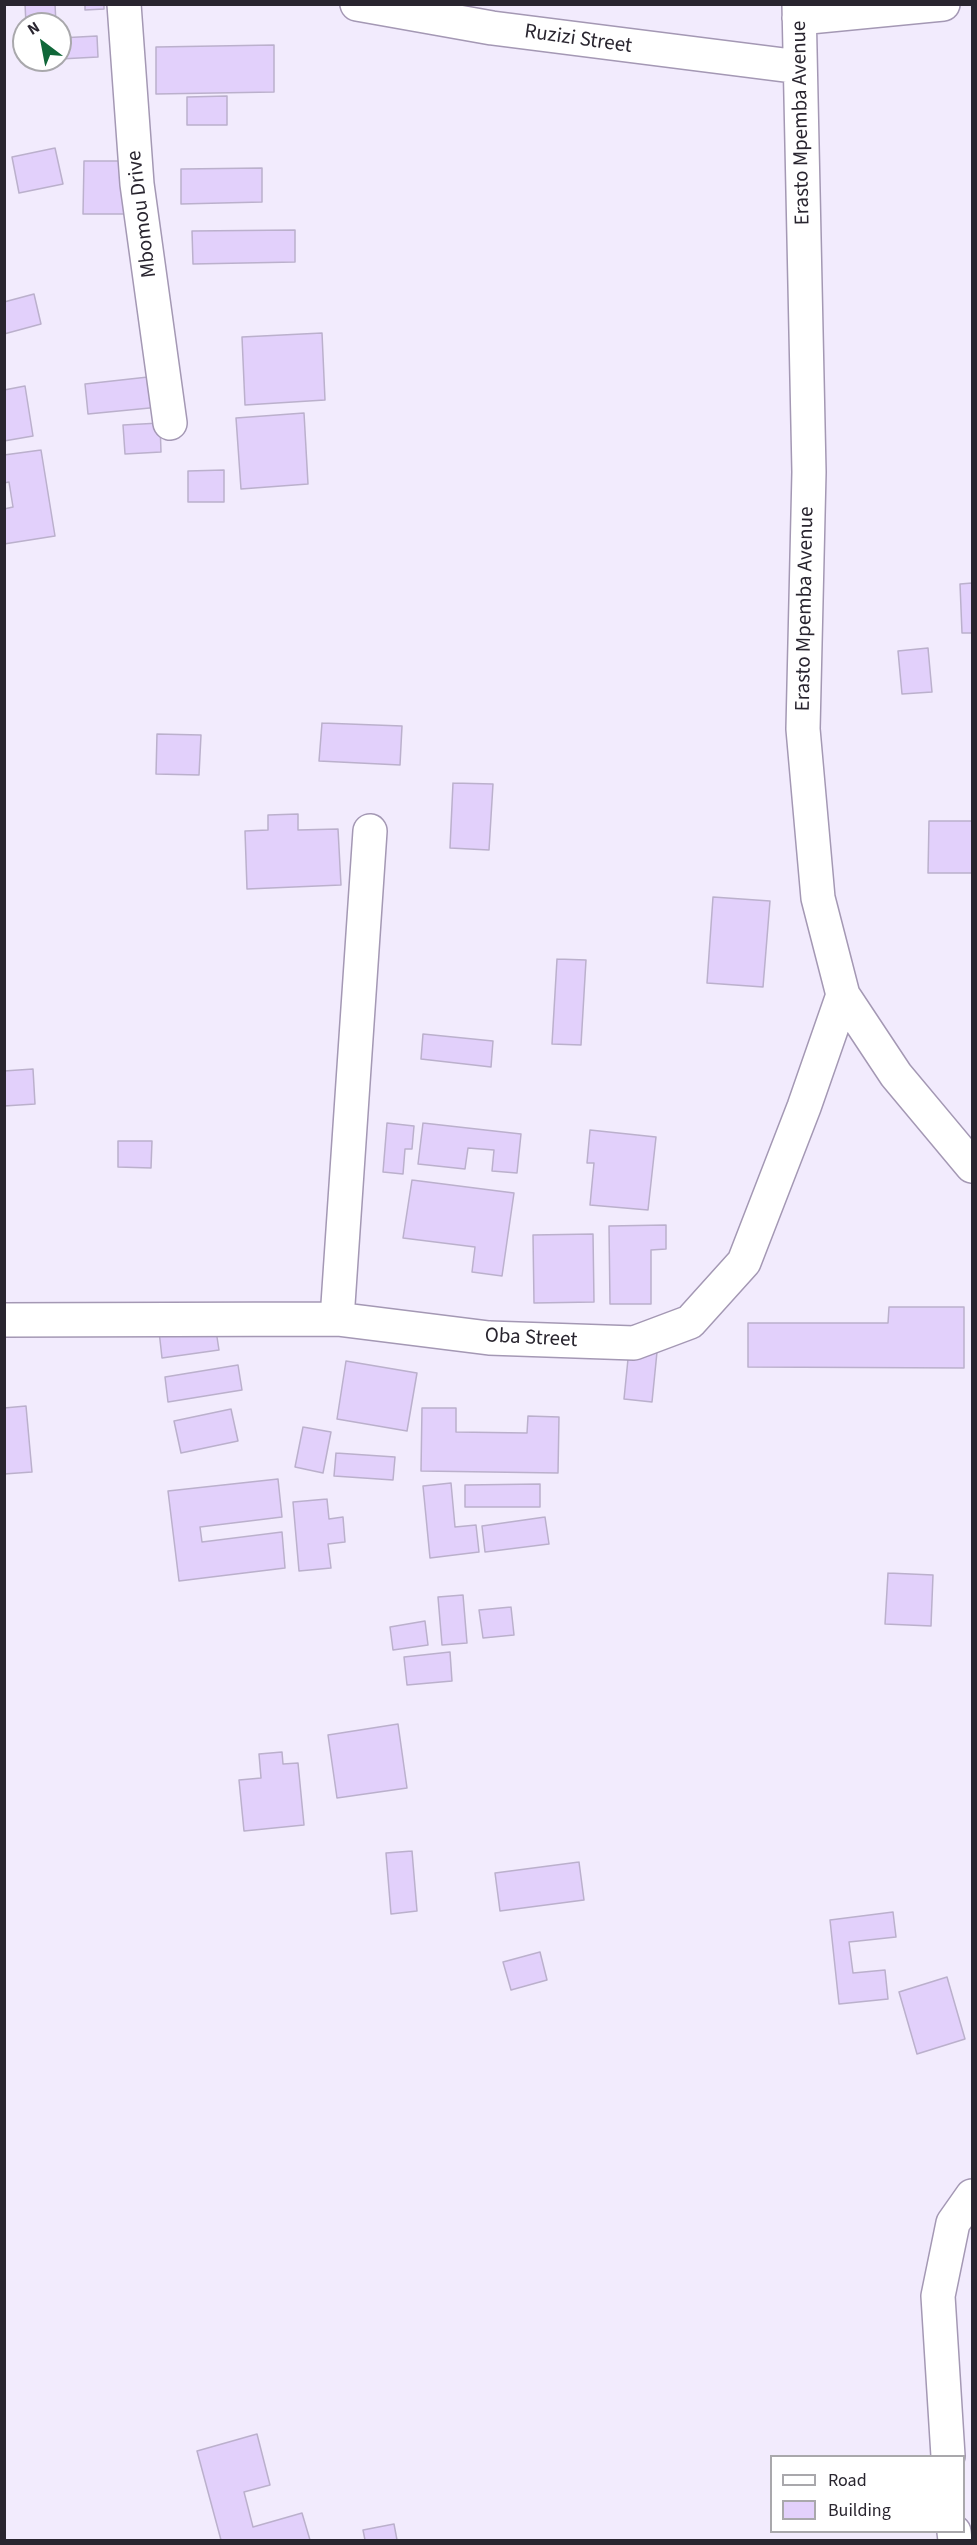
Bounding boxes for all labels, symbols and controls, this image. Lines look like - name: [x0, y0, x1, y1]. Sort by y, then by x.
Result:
- north arrow: [12, 12, 72, 72]
- text: N: [23, 16, 44, 41]
- street label: Ruzizi Street: [523, 20, 633, 60]
- street label: Erasto Mpemba Avenue: [788, 20, 816, 226]
- street label: Mbomou Drive: [123, 149, 163, 279]
- street label: Erasto Mpemba Avenue: [792, 506, 820, 712]
- street label: Oba Street: [484, 1324, 578, 1354]
- legend: [770, 2455, 965, 2533]
- text: Road: [828, 2468, 867, 2493]
- text: Building: [828, 2498, 891, 2523]

